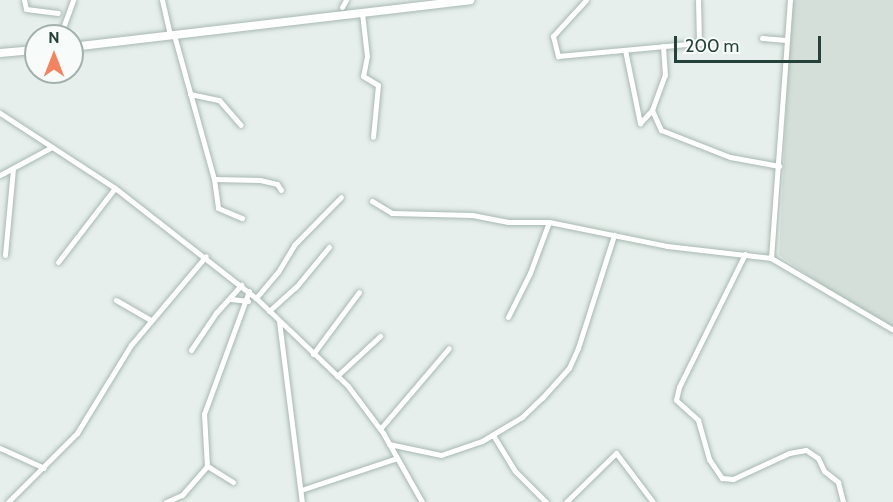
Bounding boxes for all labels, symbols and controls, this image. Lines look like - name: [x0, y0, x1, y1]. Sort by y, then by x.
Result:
- north arrow: [24, 24, 84, 84]
- scale bar: [677, 24, 824, 62]
- text: N: [48, 28, 60, 47]
- text: 200 m: [685, 35, 739, 57]

